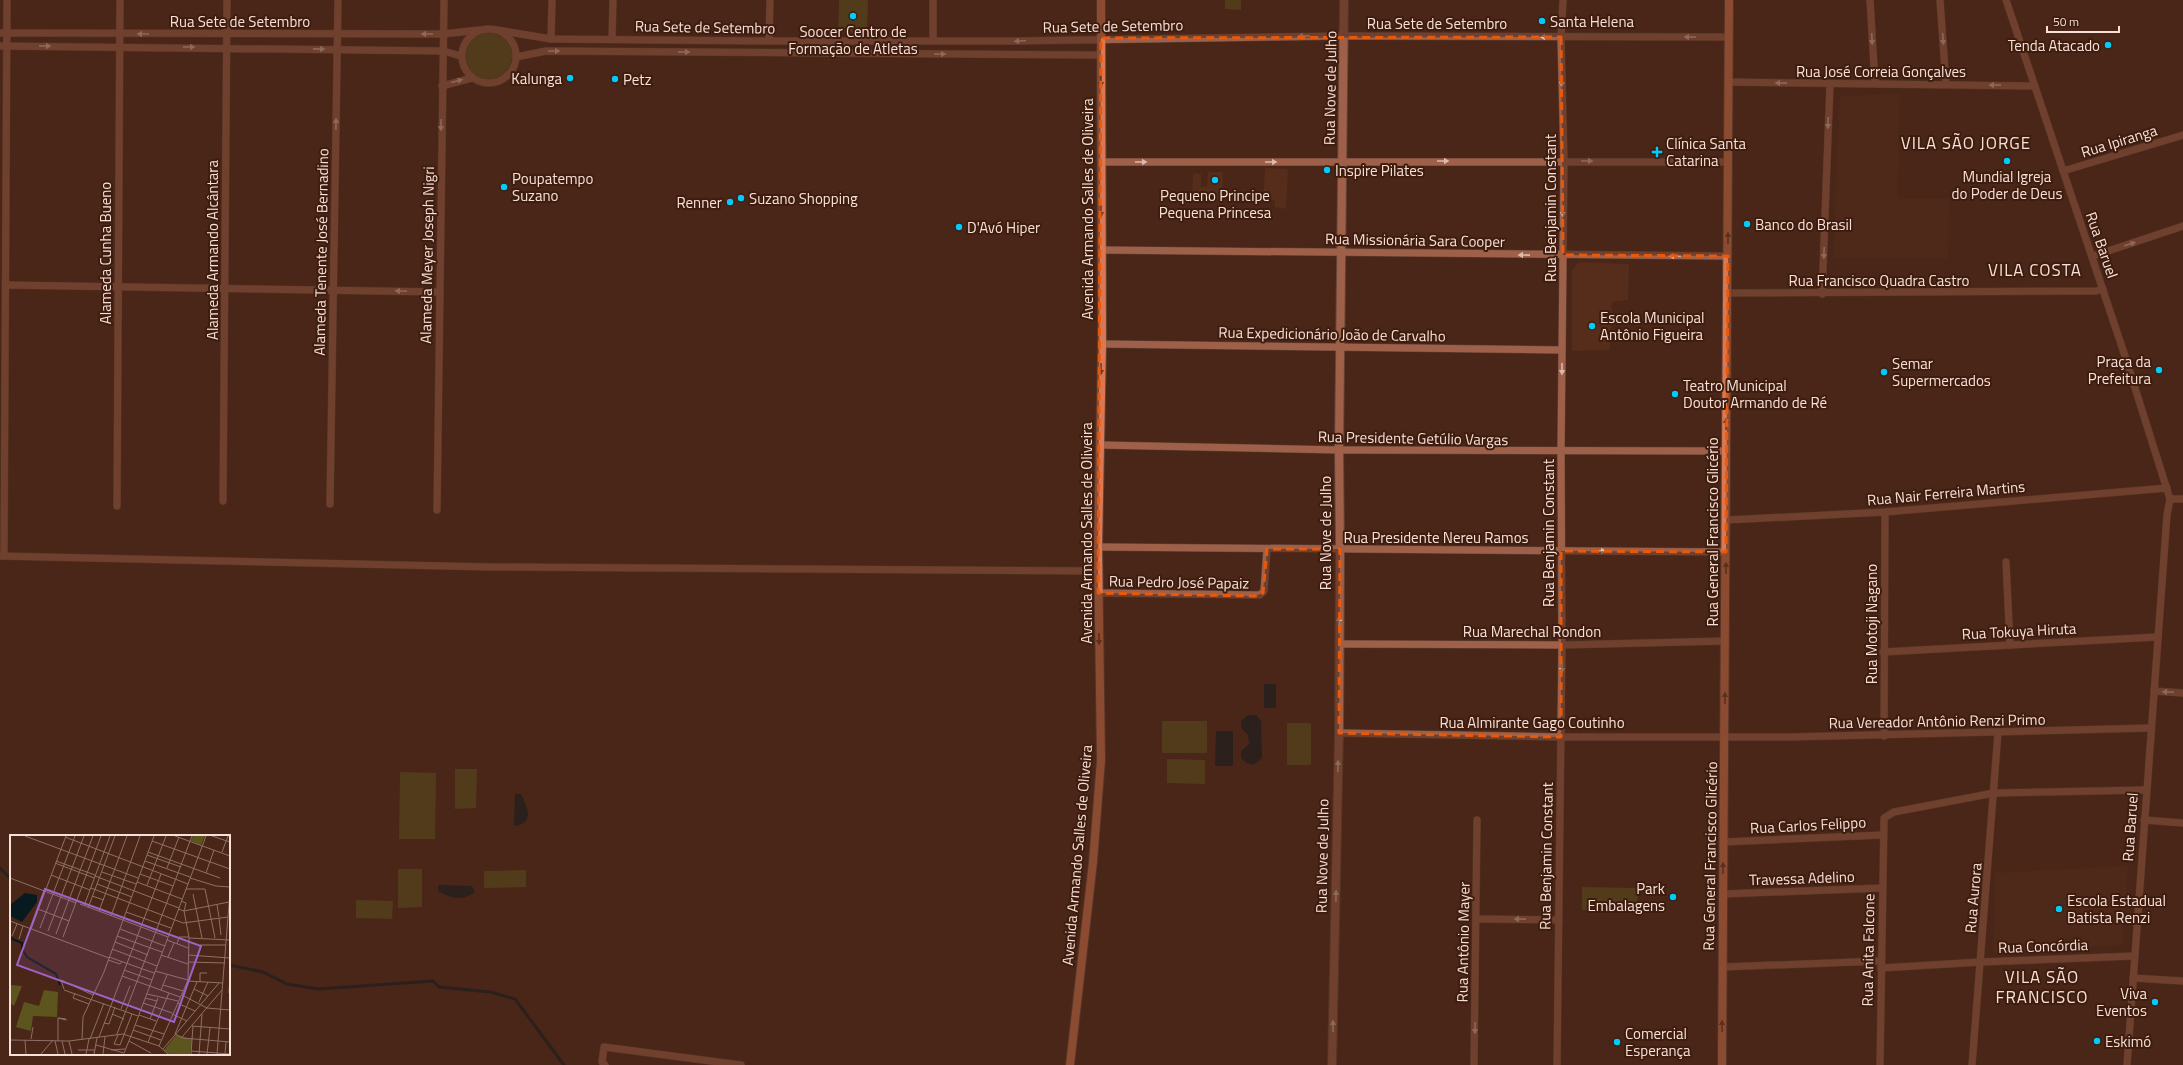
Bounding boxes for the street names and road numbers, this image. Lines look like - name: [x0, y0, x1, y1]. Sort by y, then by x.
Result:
- street label: Rua Sete de Setembro: [170, 10, 310, 33]
- street label: Rua Sete de Setembro: [1367, 12, 1507, 35]
- street label: Rua Sete de Setembro: [1043, 13, 1184, 39]
- street label: Rua Sete de Setembro: [635, 14, 776, 40]
- street label: Rua Nove de Julho: [1318, 31, 1342, 145]
- street label: Rua José Correia Gonçalves: [1796, 60, 1966, 83]
- street label: Avenida Armando Salles de Oliveira: [1076, 98, 1099, 320]
- street label: Rua Ipiranga: [2078, 118, 2161, 164]
- street label: Rua Benjamin Constant: [1539, 133, 1562, 282]
- street label: Alameda Tenente José Bernadino: [308, 148, 334, 356]
- street label: Alameda Armando Alcântara: [201, 159, 224, 340]
- street label: Alameda Meyer Joseph Nigri: [414, 166, 440, 344]
- street label: Alameda Cunha Bueno: [94, 182, 117, 324]
- street label: Rua Baruel: [2080, 209, 2124, 281]
- street label: Rua Missionária Sara Cooper: [1325, 227, 1505, 253]
- street label: Rua Francisco Quadra Castro: [1789, 269, 1970, 292]
- street label: Rua Expedicionário João de Carvalho: [1218, 321, 1446, 347]
- street label: Avenida Armando Salles de Oliveira: [1075, 422, 1098, 644]
- street label: Rua Presidente Getúlio Vargas: [1318, 425, 1508, 451]
- street label: Rua General Francisco Glicério: [1701, 437, 1724, 627]
- street label: Rua Benjamin Constant: [1537, 458, 1560, 607]
- street label: Rua Nair Ferreira Martins: [1866, 475, 2026, 511]
- street label: Rua Nove de Julho: [1314, 476, 1337, 590]
- street label: Rua Presidente Nereu Ramos: [1343, 526, 1529, 549]
- street label: Rua Motoji Nagano: [1860, 564, 1883, 684]
- street label: Rua Pedro José Papaiz: [1109, 569, 1250, 595]
- street label: Rua Tokuya Hiruta: [1961, 616, 2077, 645]
- street label: Rua Marechal Rondon: [1463, 620, 1601, 643]
- street label: Rua Vereador Antônio Renzi Primo: [1828, 708, 2046, 734]
- street label: Rua Almirante Gago Coutinho: [1439, 711, 1625, 734]
- street label: Avenida Armando Salles de Oliveira: [1056, 743, 1098, 966]
- street label: Rua General Francisco Glicério: [1697, 761, 1723, 951]
- street label: Rua Benjamin Constant: [1533, 781, 1559, 930]
- street label: Rua Baruel: [2116, 792, 2144, 862]
- street label: Rua Nove de Julho: [1310, 799, 1334, 913]
- street label: Rua Carlos Felippo: [1749, 810, 1867, 840]
- street label: Rua Aurora: [1958, 861, 1988, 934]
- street label: Travessa Adelino: [1749, 865, 1855, 891]
- street label: Rua Antônio Mayer: [1450, 882, 1476, 1002]
- street label: Rua Anita Falcone: [1856, 893, 1880, 1007]
- street label: Rua Concórdia: [1998, 933, 2089, 959]

